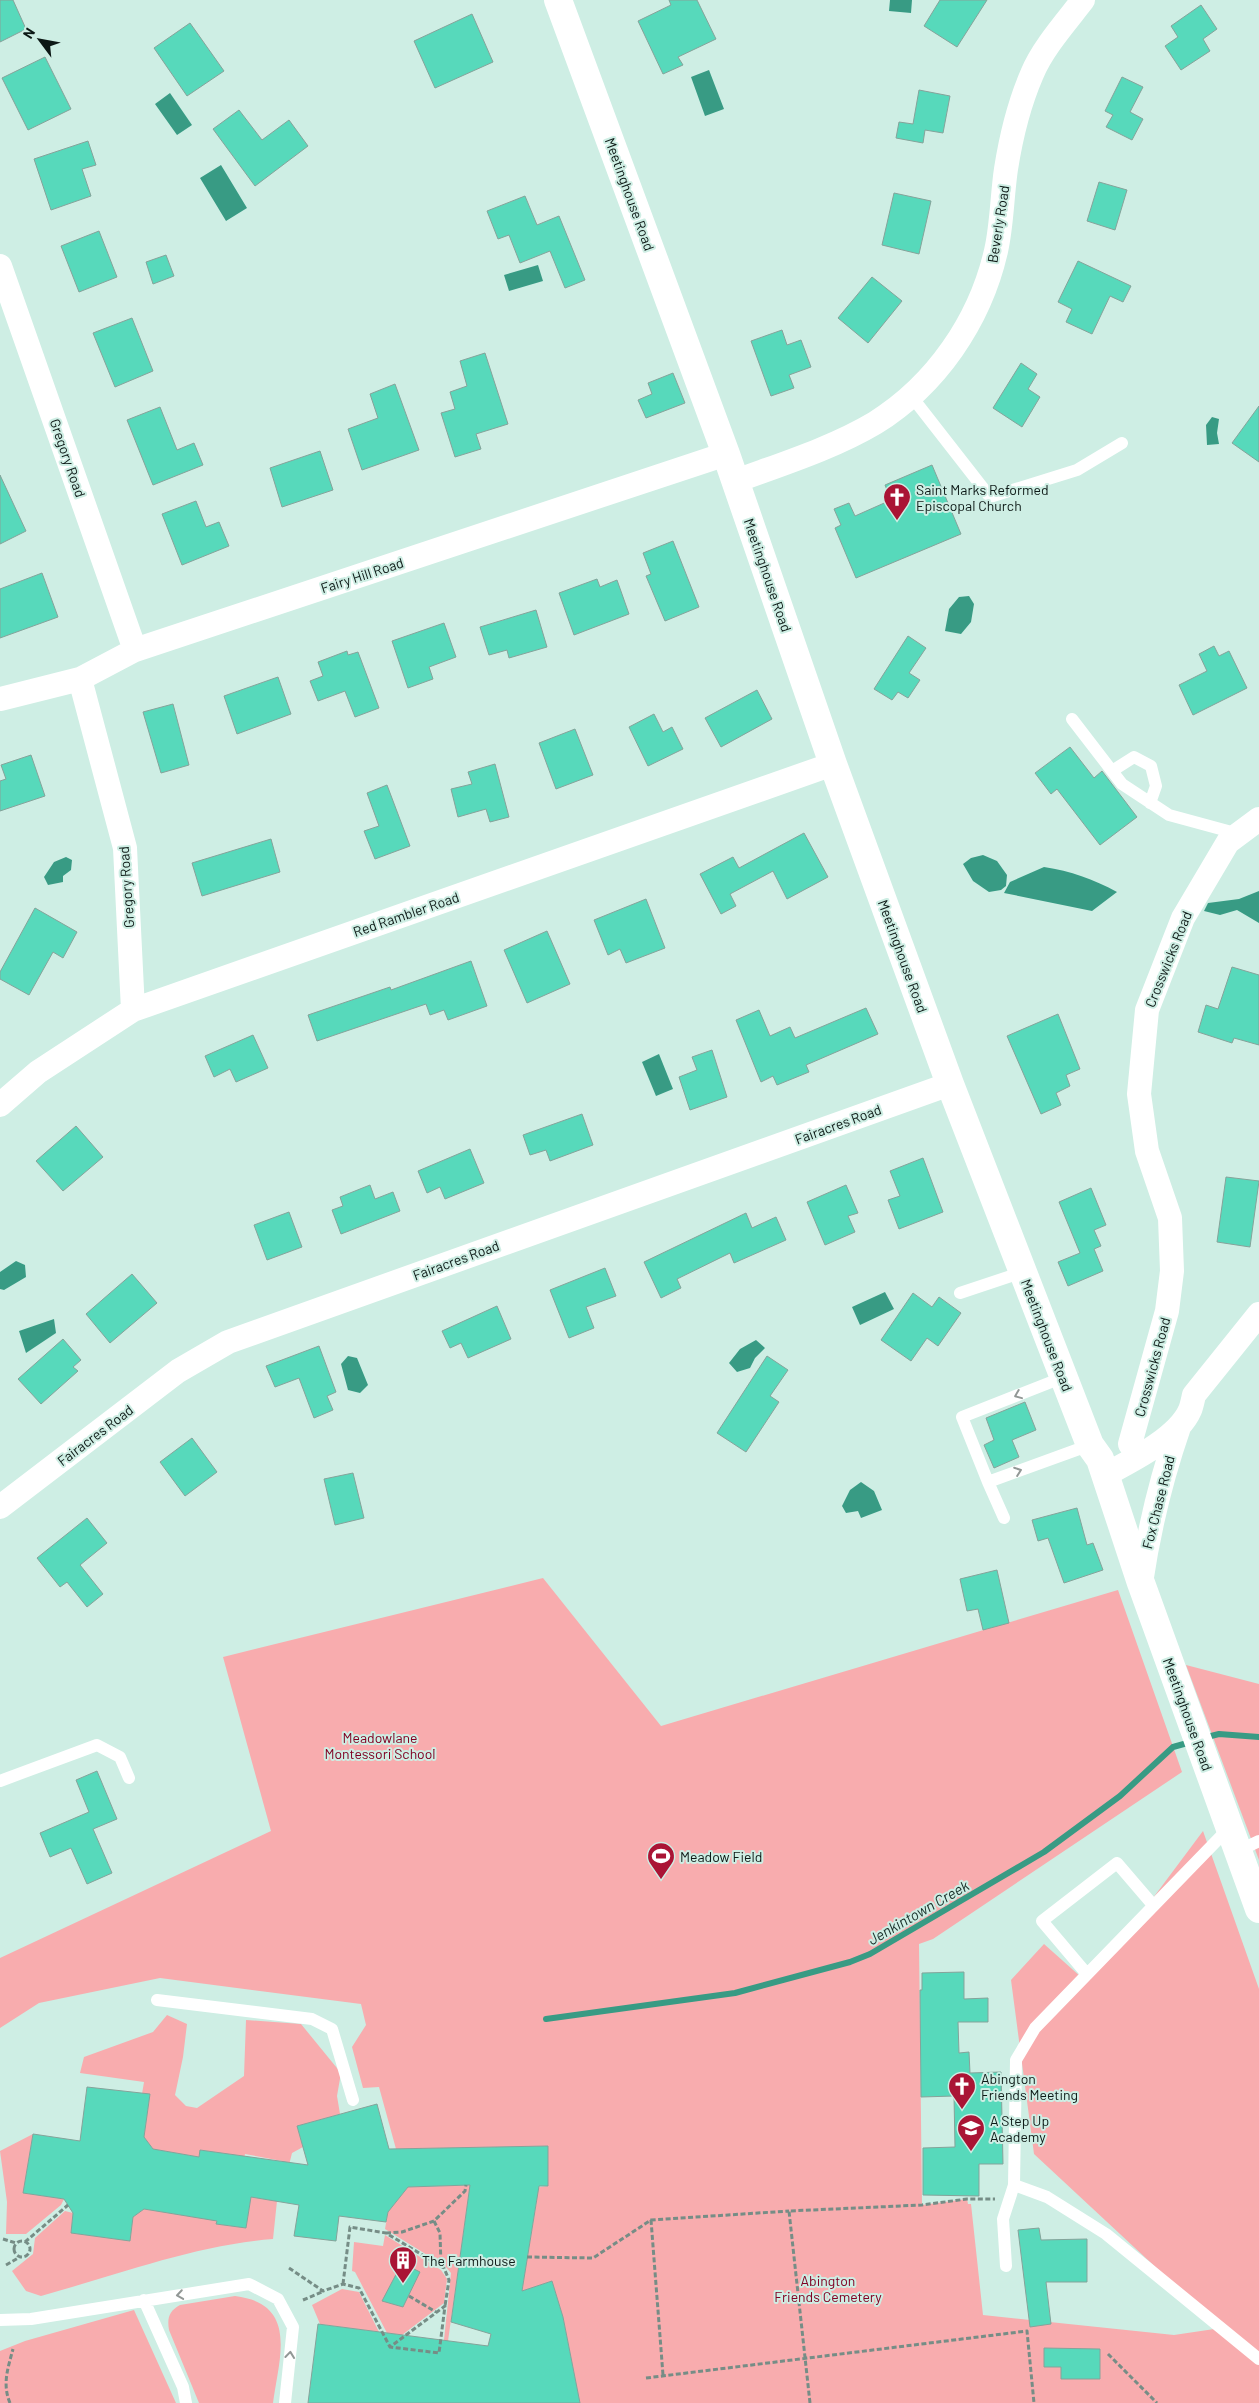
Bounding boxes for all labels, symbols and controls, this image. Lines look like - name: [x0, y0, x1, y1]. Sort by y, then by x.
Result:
- north arrow: [15, 15, 65, 65]
- text: N: [19, 24, 38, 41]
- street label: Meetinghouse Road: [602, 135, 658, 253]
- street label: Beverly Road: [983, 184, 1013, 264]
- street label: Gregory Road: [47, 417, 89, 499]
- place label: Saint Marks Reformed Episcopal Church: [916, 481, 1049, 514]
- church icon: Saint Marks Reformed Episcopal Church: [882, 482, 912, 521]
- street label: Meetinghouse Road: [741, 516, 795, 634]
- street label: Fairy Hill Road: [319, 554, 405, 596]
- street label: Gregory Road: [115, 846, 137, 928]
- street label: Red Rambler Road: [351, 888, 461, 940]
- street label: Meetinghouse Road: [875, 897, 931, 1015]
- street label: Crosswicks Road: [1141, 908, 1195, 1010]
- street label: Fairacres Road: [793, 1101, 883, 1147]
- street label: Fairacres Road: [411, 1237, 501, 1283]
- street label: Meetinghouse Road: [1018, 1276, 1076, 1394]
- street label: Crosswicks Road: [1131, 1315, 1173, 1419]
- one-way arrow: [1014, 1388, 1023, 1399]
- street label: Fairacres Road: [54, 1401, 136, 1469]
- street label: Fox Chase Road: [1138, 1454, 1178, 1550]
- one-way arrow: [1014, 1467, 1022, 1477]
- street label: Meetinghouse Road: [1160, 1655, 1216, 1773]
- park label: Meadowlane Montessori School: [324, 1729, 436, 1762]
- sports icon: Meadow Field: [646, 1841, 676, 1880]
- place label: Meadow Field: [680, 1848, 762, 1865]
- water label: Jenkintown Creek: [864, 1875, 972, 1948]
- place label: Abington Friends Meeting: [981, 2070, 1078, 2103]
- church icon: Abington Friends Meeting: [947, 2071, 977, 2110]
- place label: A Step Up Academy: [990, 2112, 1049, 2145]
- school or university icon: A Step Up Academy: [956, 2113, 986, 2152]
- building icon: The Farmhouse: [388, 2245, 418, 2284]
- place label: The Farmhouse: [422, 2252, 516, 2269]
- park label: Abington Friends Cemetery: [774, 2272, 882, 2305]
- one-way arrow: [175, 2289, 183, 2300]
- one-way arrow: [284, 2350, 295, 2358]

